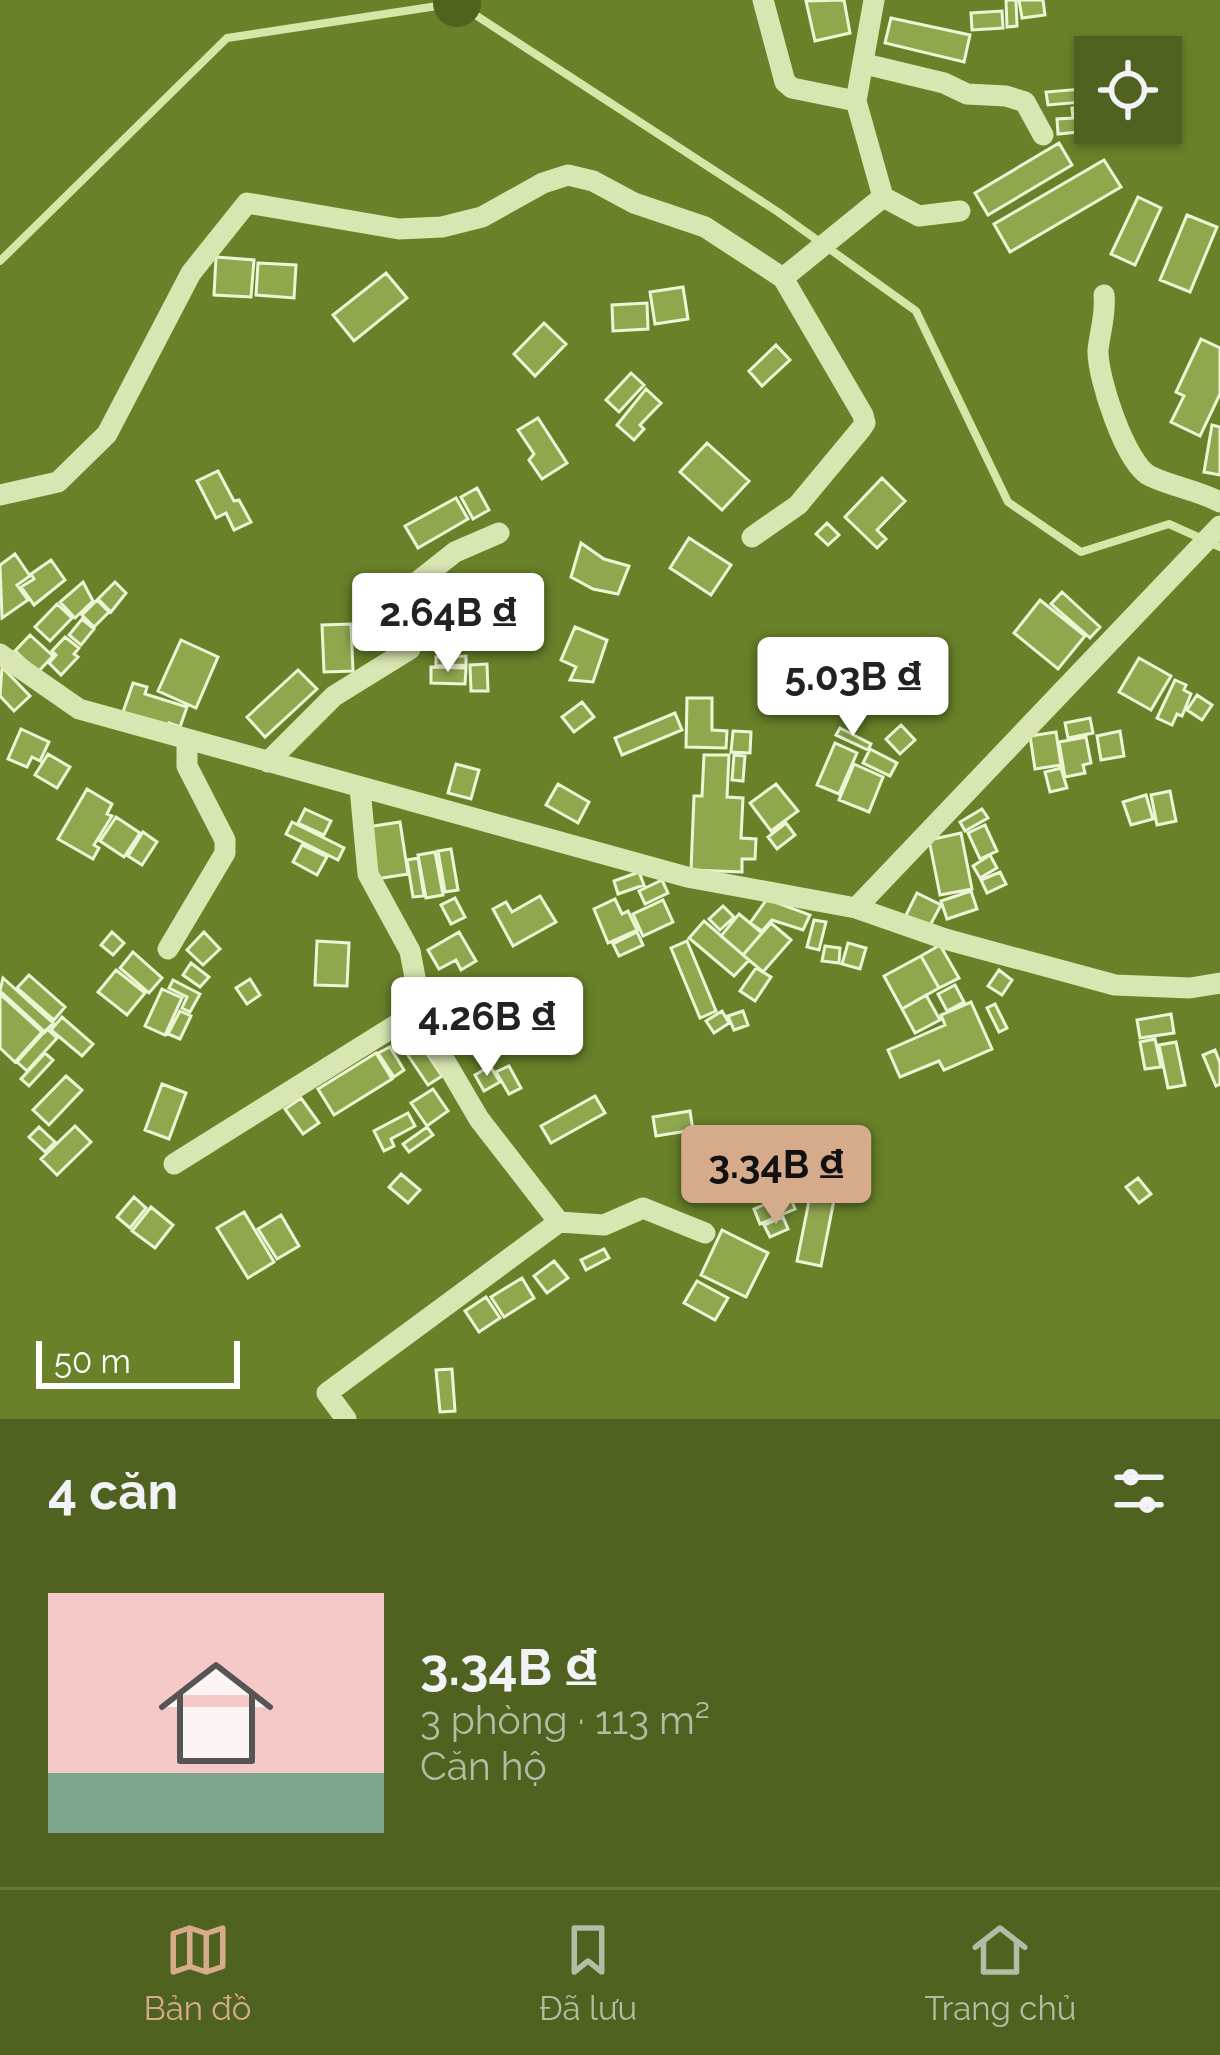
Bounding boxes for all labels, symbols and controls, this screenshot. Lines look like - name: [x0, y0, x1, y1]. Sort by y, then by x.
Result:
- map controls: [1074, 36, 1182, 144]
- button: locate: [1074, 36, 1182, 144]
- pin: 2.64B ₫: [337, 573, 559, 675]
- text: 2.64B ₫: [379, 589, 517, 635]
- pin: 5.03B ₫: [742, 637, 964, 739]
- text: 5.03B ₫: [784, 653, 922, 699]
- pin: 4.26B ₫: [376, 977, 598, 1079]
- text: 4.26B ₫: [418, 993, 556, 1039]
- pin: 3.34B ₫: [665, 1125, 887, 1227]
- text: 3.34B ₫: [708, 1141, 844, 1187]
- scale bar: [36, 1335, 240, 1388]
- text: 50 m: [54, 1342, 131, 1381]
- icon: filters: [1106, 1458, 1172, 1524]
- text: 4 căn: [48, 1461, 178, 1521]
- text: 3.34B ₫: [420, 1637, 597, 1697]
- icon: home: [144, 1641, 288, 1785]
- text: 3 phòng · 113 m²: [420, 1697, 710, 1743]
- text: Căn hộ: [420, 1743, 547, 1789]
- tab: Bản đồ: [144, 1917, 251, 2028]
- tab: Đã lưu: [539, 1917, 637, 2028]
- tab: Trang chủ: [925, 1917, 1076, 2028]

